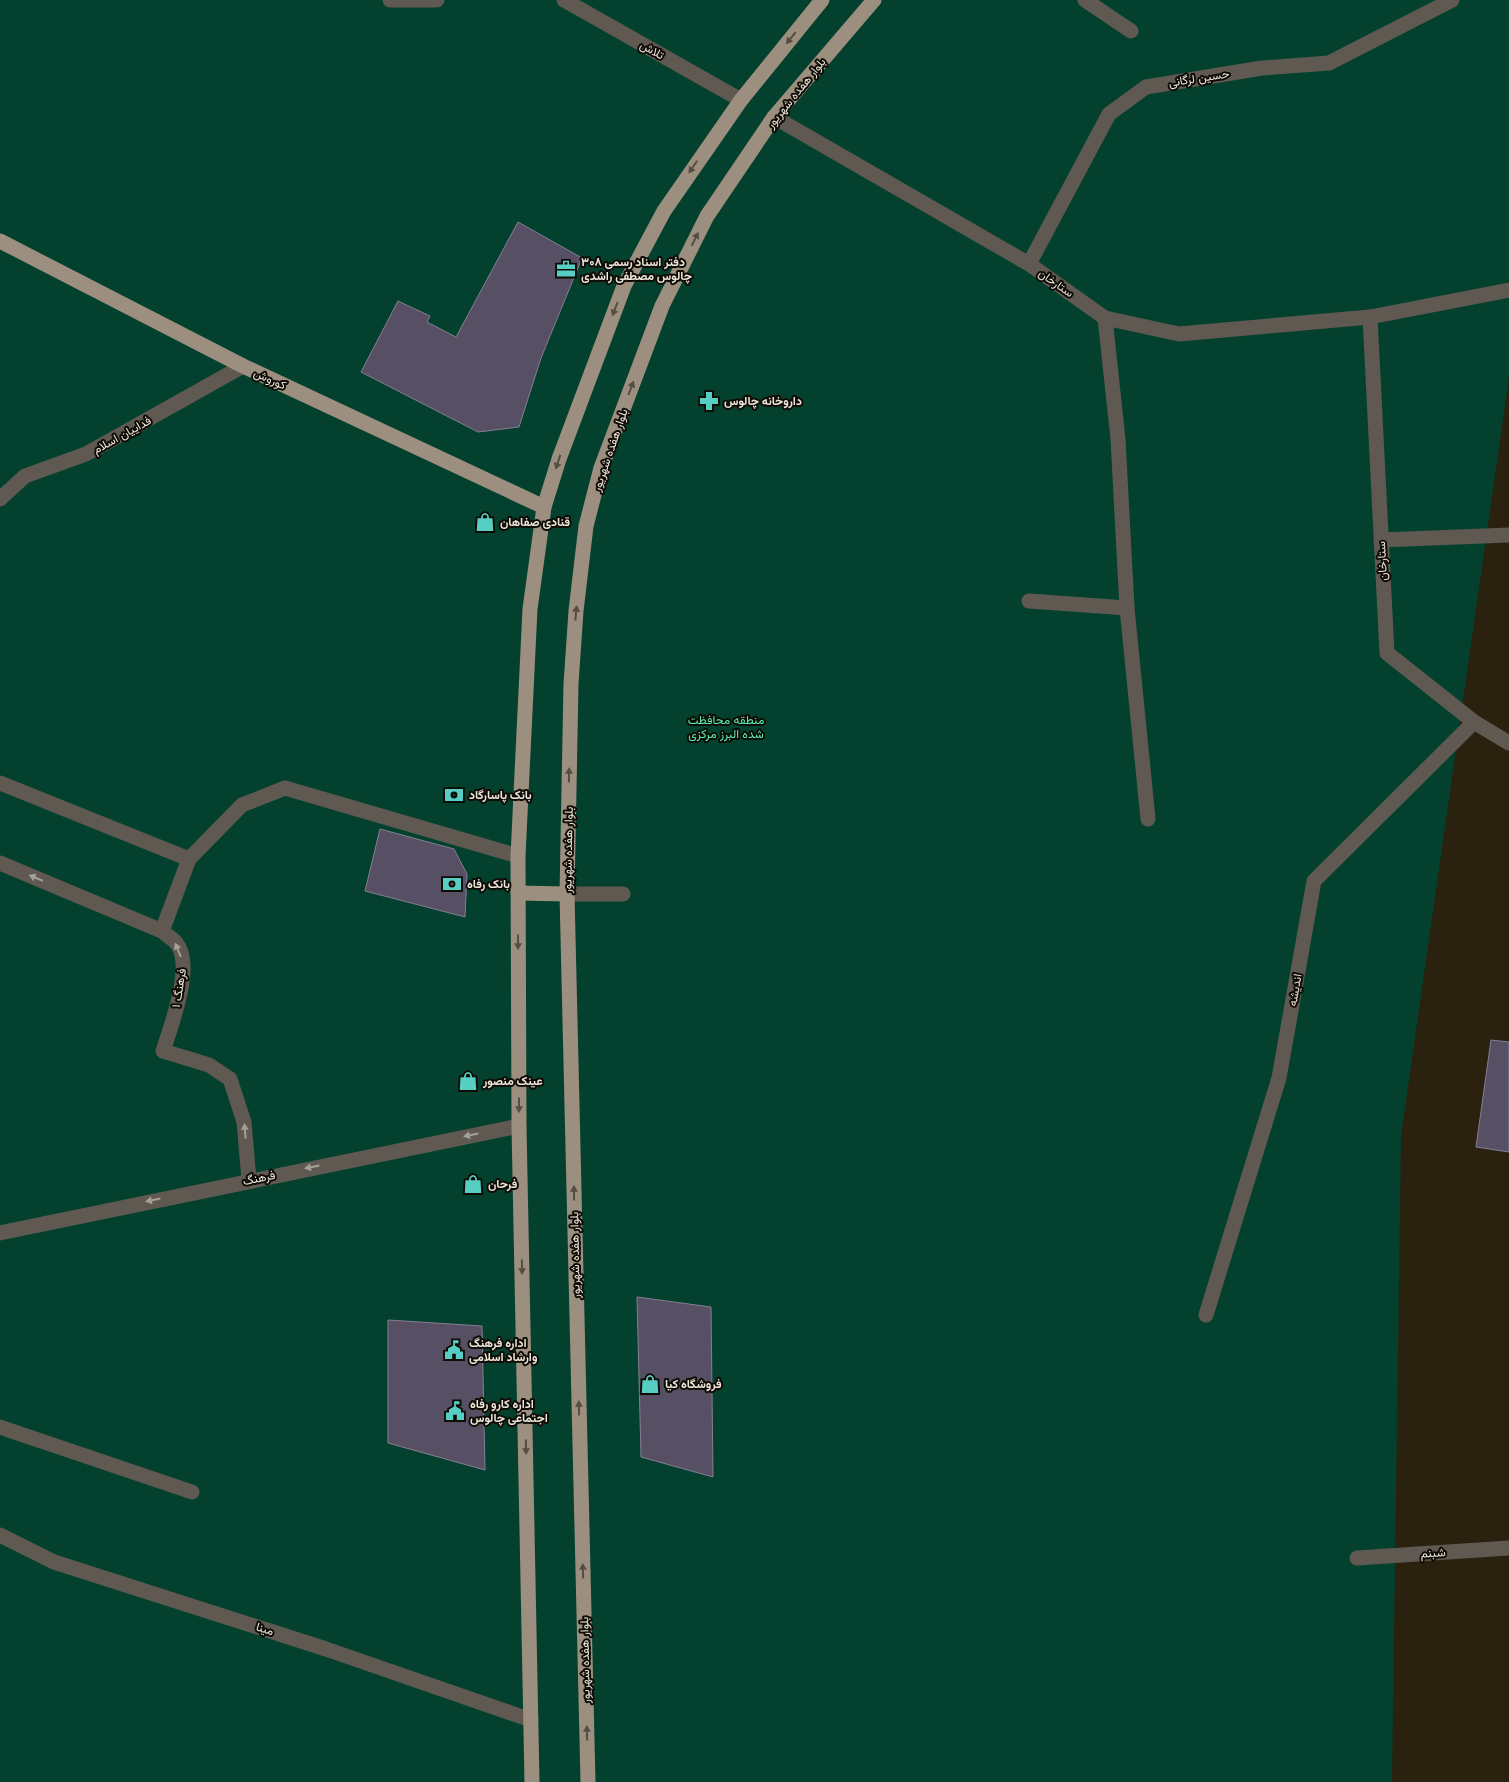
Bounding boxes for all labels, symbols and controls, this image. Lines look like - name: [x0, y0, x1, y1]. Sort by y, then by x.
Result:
- one-way arrow: [786, 31, 797, 44]
- street label: تلاش: [637, 37, 667, 63]
- street label: بلوار هفده شهریور: [762, 54, 829, 132]
- street label: حسین لرگانی: [1167, 65, 1231, 91]
- one-way arrow: [688, 160, 698, 174]
- one-way arrow: [691, 232, 699, 246]
- place label: دفتر اسناد رسمی ۳۰۸ چالوس مصطفی راشدی: [581, 254, 692, 284]
- office icon: دفتر اسناد رسمی ۳۰۸ چالوس مصطفی راشدی: [555, 258, 577, 280]
- street label: ستارخان: [1035, 265, 1077, 301]
- one-way arrow: [611, 302, 618, 317]
- street label: کوروش: [251, 365, 289, 393]
- one-way arrow: [627, 380, 635, 395]
- pharmacy icon: داروخانه چالوس: [698, 390, 720, 412]
- place label: داروخانه چالوس: [724, 393, 802, 409]
- street label: بلوار هفده شهریور: [588, 406, 632, 494]
- street label: فداییان اسلام: [90, 412, 154, 458]
- one-way arrow: [554, 454, 562, 469]
- shop icon: قنادی صفاهان: [474, 511, 496, 533]
- place label: قنادی صفاهان: [500, 514, 570, 529]
- street label: ستارخان: [1373, 541, 1391, 581]
- one-way arrow: [572, 604, 580, 620]
- park label: منطقه محافظت شده البرز مرکزی: [688, 712, 764, 742]
- one-way arrow: [566, 767, 574, 783]
- bank icon: بانک پاسارگاد: [443, 784, 465, 806]
- place label: بانک پاسارگاد: [469, 787, 532, 803]
- street label: بلوار هفده شهریور: [559, 807, 577, 894]
- bank icon: بانک رفاه: [441, 873, 463, 895]
- one-way arrow: [29, 874, 43, 882]
- place label: بانک رفاه: [467, 876, 510, 892]
- one-way arrow: [514, 934, 522, 950]
- one-way arrow: [174, 943, 182, 957]
- street label: فرهنگ ۱: [168, 967, 190, 1009]
- street label: اندیشه: [1284, 973, 1305, 1007]
- shop icon: عینک منصور: [457, 1070, 479, 1092]
- place label: عینک منصور: [482, 1073, 543, 1089]
- one-way arrow: [515, 1097, 523, 1113]
- one-way arrow: [241, 1123, 249, 1139]
- one-way arrow: [464, 1131, 479, 1139]
- one-way arrow: [305, 1163, 320, 1171]
- street label: فرهنگ: [241, 1167, 277, 1189]
- shop icon: فرحان: [462, 1173, 484, 1195]
- place label: فرحان: [488, 1176, 518, 1192]
- one-way arrow: [570, 1185, 578, 1201]
- one-way arrow: [146, 1196, 161, 1204]
- street label: بلوار هفده شهریور: [566, 1212, 584, 1299]
- one-way arrow: [518, 1259, 526, 1275]
- place label: اداره فرهنگ وارشاد اسلامی: [469, 1335, 538, 1365]
- public building icon: اداره فرهنگ وارشاد اسلامی: [443, 1339, 465, 1361]
- shop icon: فروشگاه کیا: [639, 1373, 661, 1395]
- place label: فروشگاه کیا: [665, 1376, 722, 1392]
- place label: اداره کارو رفاه اجتماعی چالوس: [470, 1396, 548, 1426]
- public building icon: اداره کارو رفاه اجتماعی چالوس: [444, 1400, 466, 1422]
- one-way arrow: [575, 1400, 583, 1416]
- one-way arrow: [522, 1439, 530, 1455]
- street label: شبنم: [1420, 1544, 1446, 1562]
- one-way arrow: [579, 1563, 587, 1579]
- street label: بلوار هفده شهریور: [576, 1617, 594, 1704]
- street label: مینا: [254, 1619, 276, 1638]
- one-way arrow: [583, 1725, 591, 1741]

